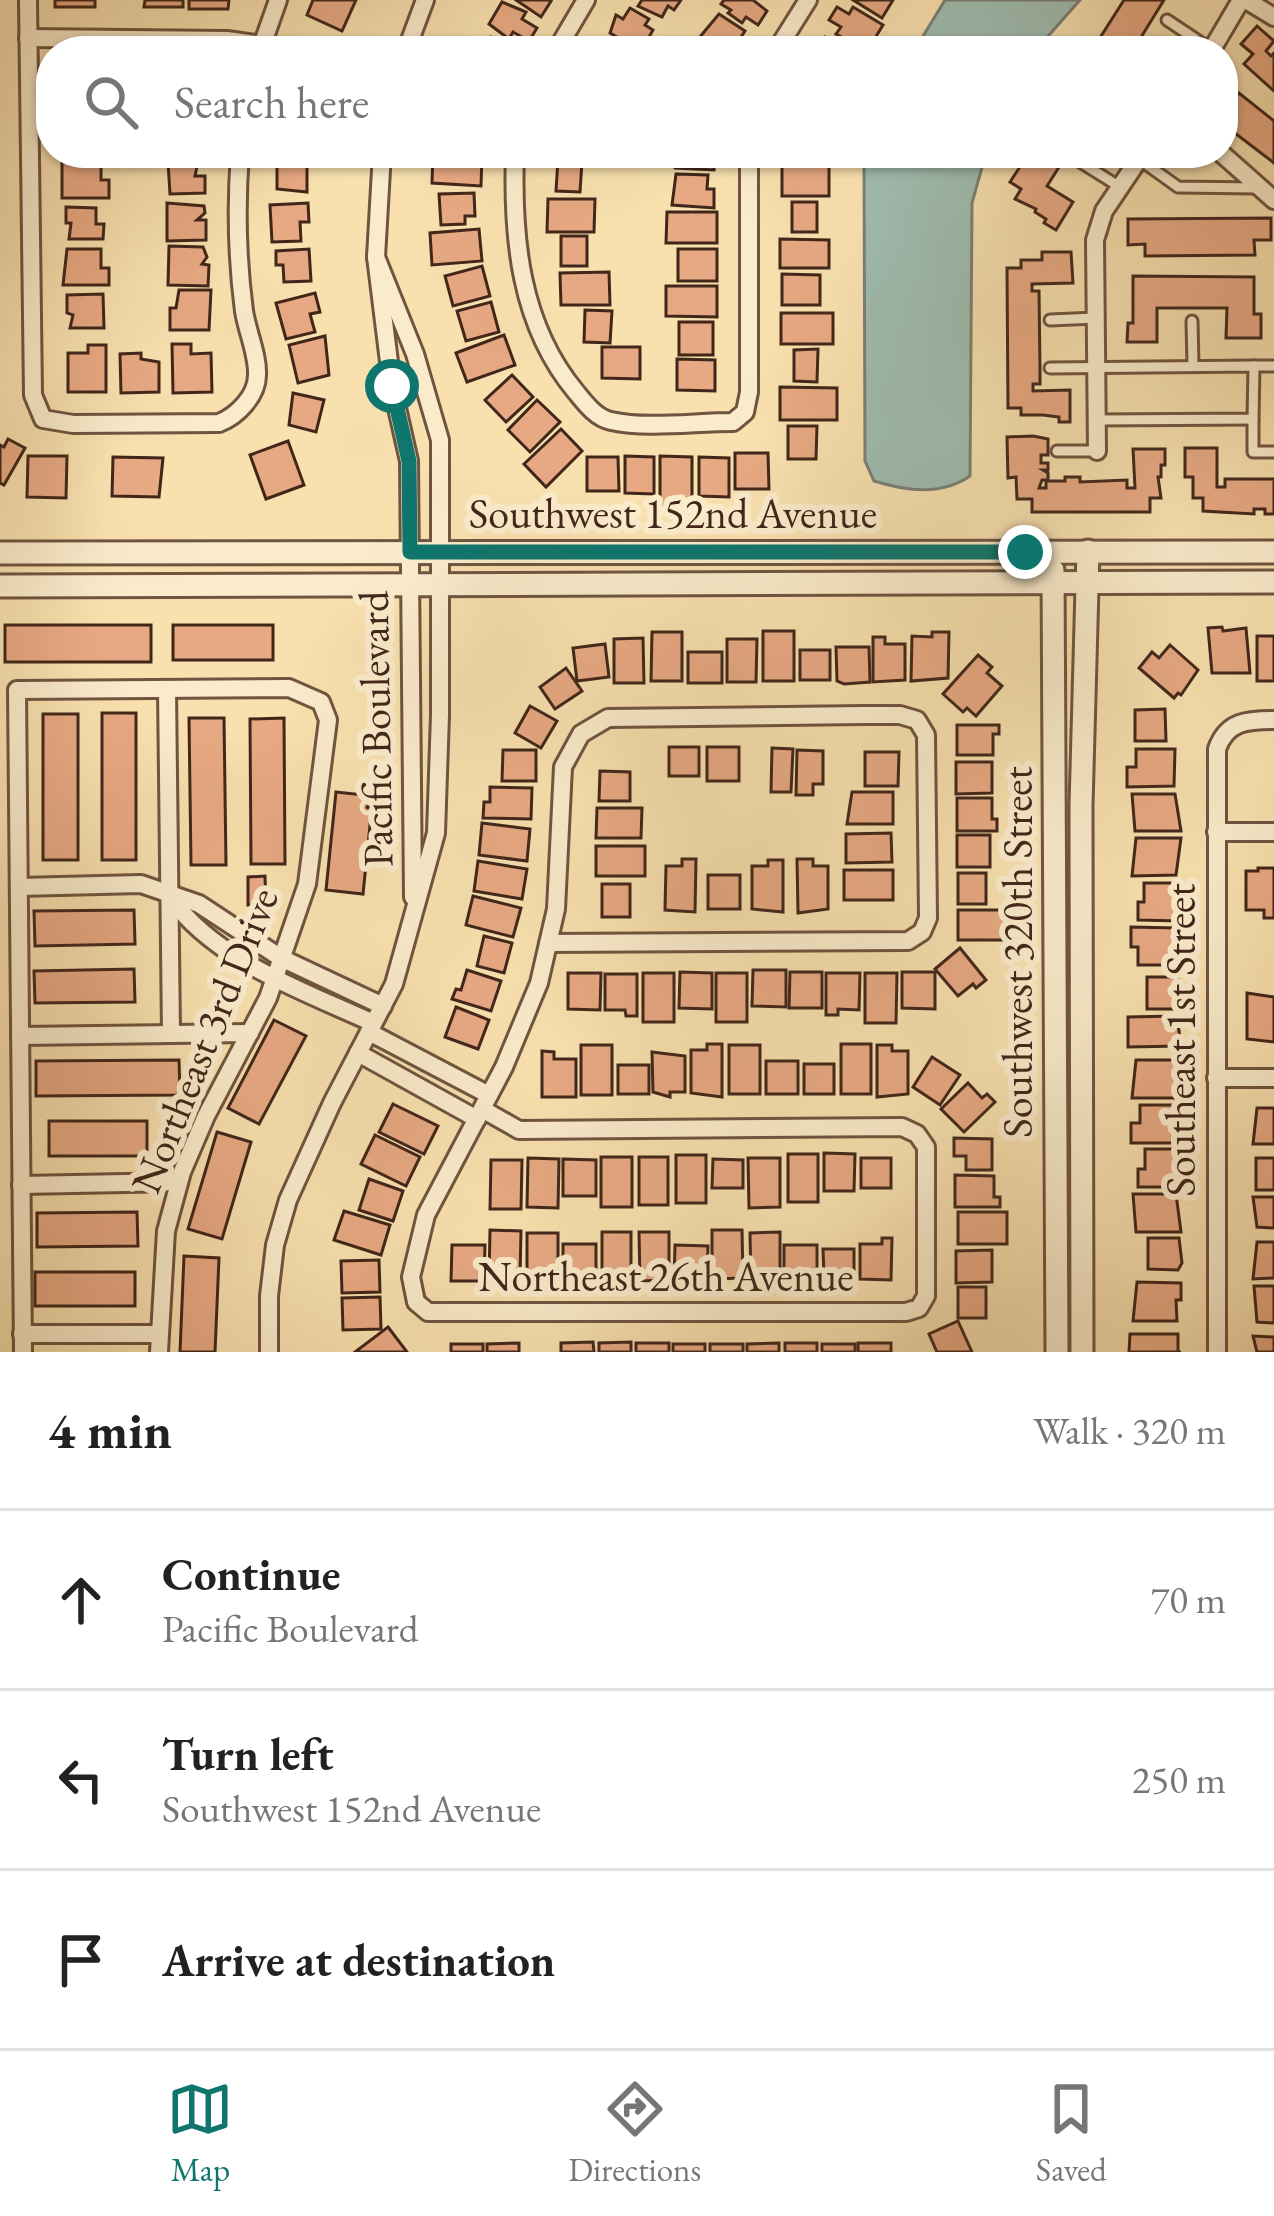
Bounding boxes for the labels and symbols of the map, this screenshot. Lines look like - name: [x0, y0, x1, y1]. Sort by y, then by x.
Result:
- route start: [365, 359, 419, 413]
- street label: Southwest 152nd Avenue: [469, 486, 877, 541]
- route end: [998, 525, 1052, 579]
- street label: Pacific Boulevard: [346, 590, 405, 868]
- street label: Southwest 320th Street: [990, 766, 1045, 1138]
- street label: Northeast 3rd Drive: [118, 879, 291, 1201]
- street label: Southeast 1st Street: [1153, 883, 1208, 1197]
- street label: Northeast 26th Avenue: [478, 1249, 854, 1304]

